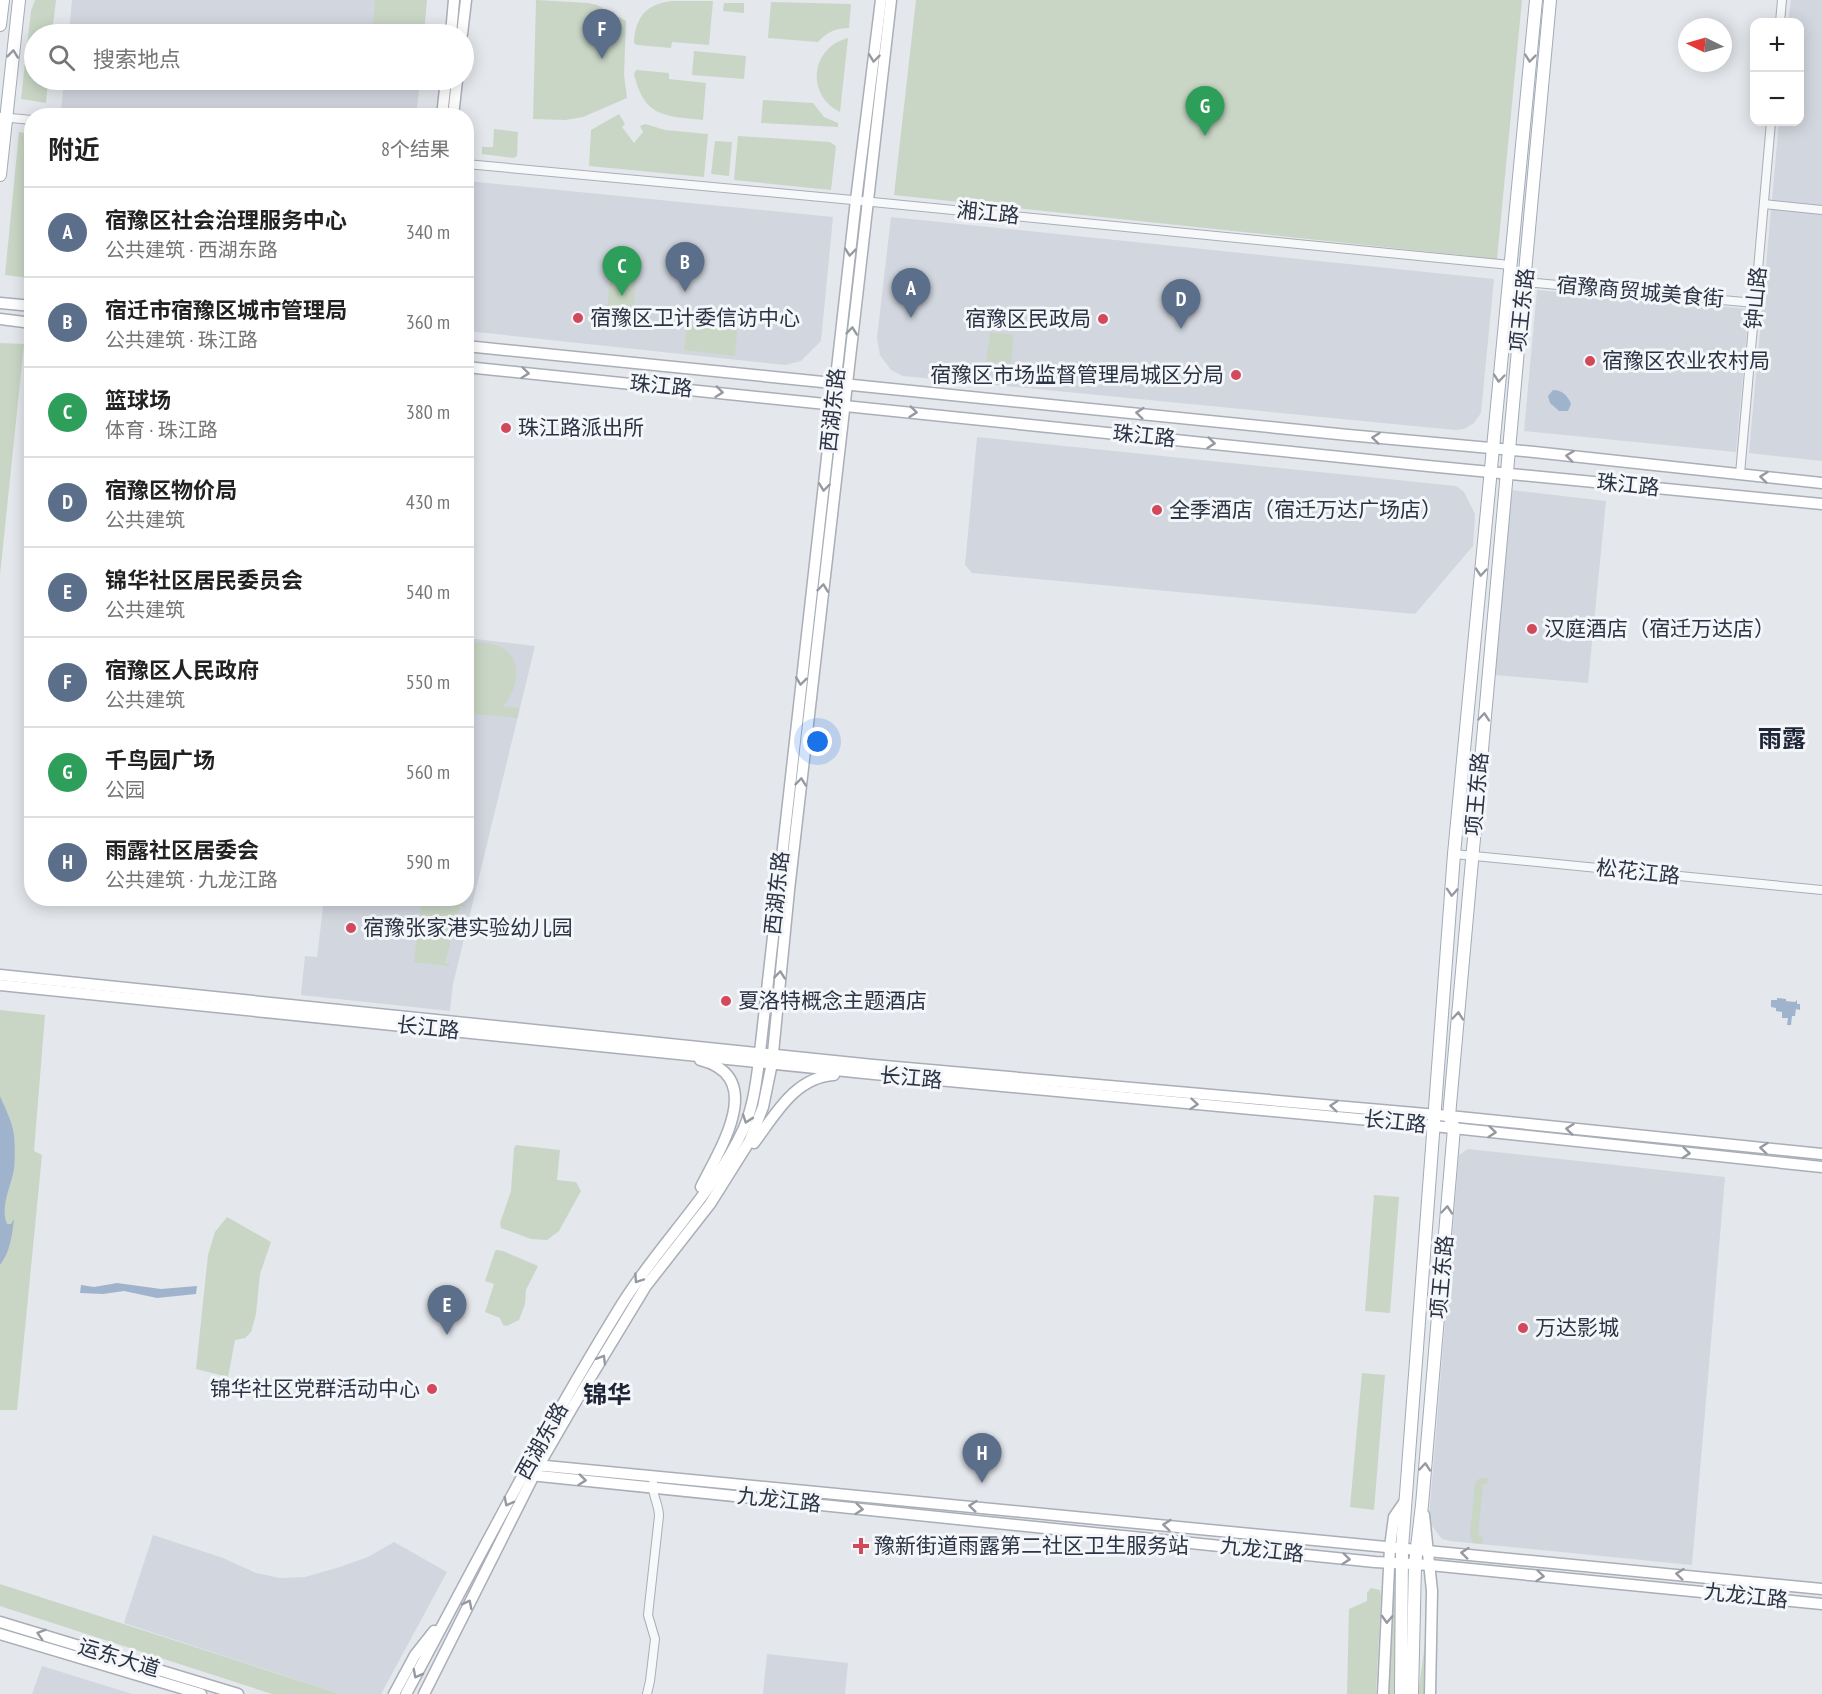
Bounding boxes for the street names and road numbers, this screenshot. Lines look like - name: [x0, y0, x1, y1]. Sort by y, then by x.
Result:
- street label: 湘江路: [955, 196, 1021, 229]
- street label: 钟山路: [1739, 265, 1772, 331]
- street label: 项王东路: [1504, 267, 1539, 353]
- street label: 宿豫商贸城美食街: [1555, 271, 1725, 312]
- street label: 西湖东路: [815, 367, 850, 453]
- street label: 珠江路: [628, 369, 694, 402]
- street label: 珠江路: [1111, 419, 1177, 452]
- street label: 珠江路: [1595, 468, 1661, 501]
- street label: 项王东路: [1459, 751, 1494, 837]
- street label: 西湖东路: [759, 850, 794, 936]
- street label: 松花江路: [1595, 854, 1681, 889]
- street label: 长江路: [395, 1011, 461, 1044]
- street label: 长江路: [878, 1061, 944, 1094]
- street label: 长江路: [1362, 1105, 1428, 1138]
- street label: 项王东路: [1424, 1234, 1459, 1320]
- street label: 西湖东路: [509, 1397, 574, 1484]
- street label: 九龙江路: [736, 1482, 822, 1517]
- street label: 九龙江路: [1219, 1532, 1305, 1567]
- street label: 九龙江路: [1703, 1578, 1789, 1613]
- street label: 运东大道: [75, 1632, 163, 1683]

